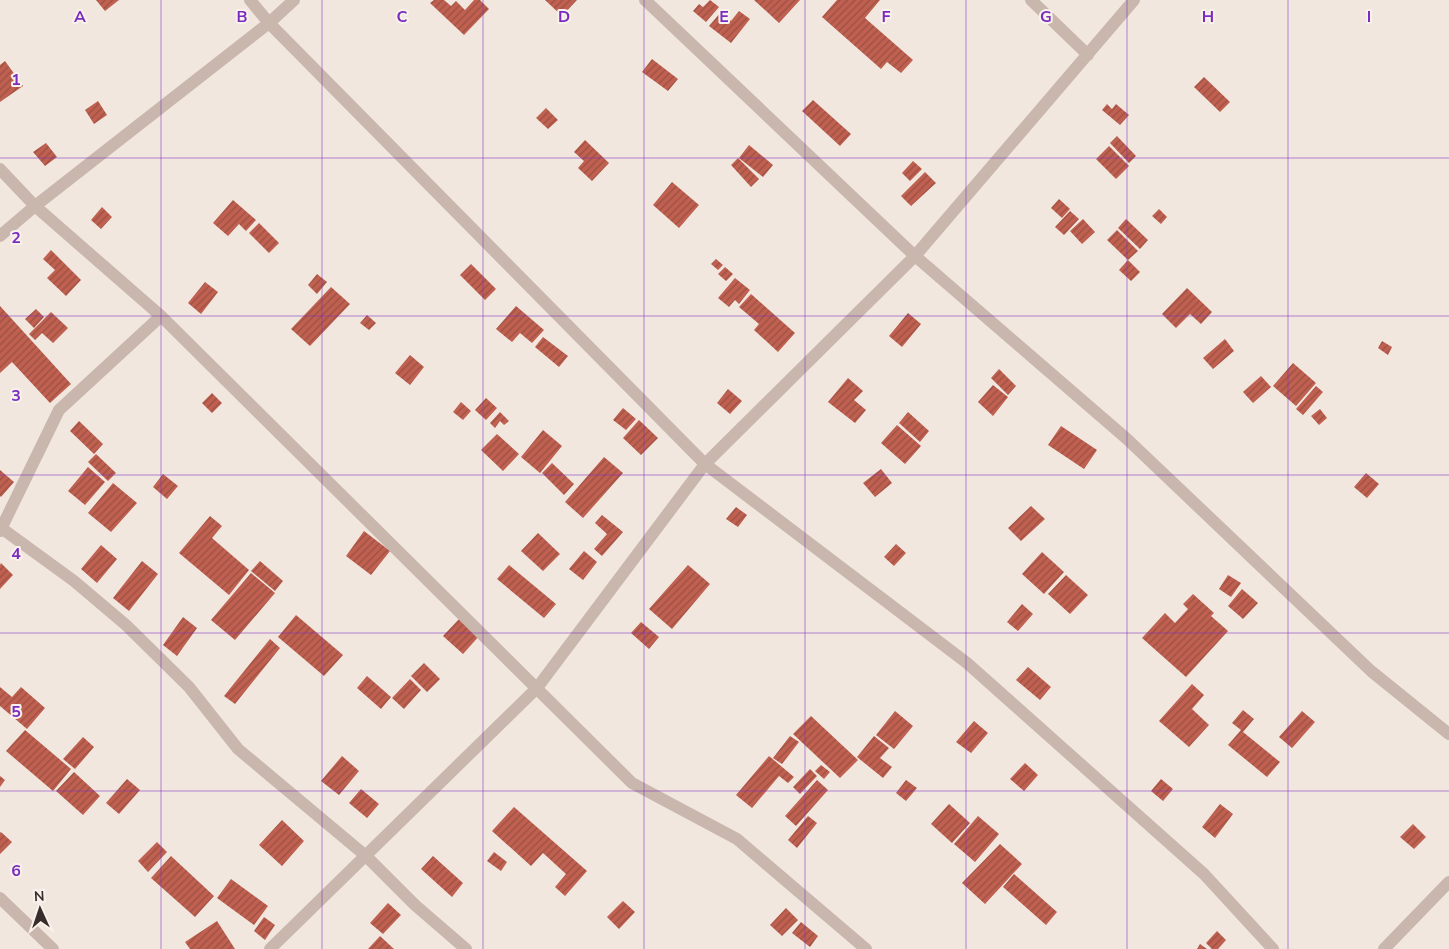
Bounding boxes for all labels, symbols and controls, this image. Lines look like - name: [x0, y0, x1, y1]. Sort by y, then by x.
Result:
- text: A: [74, 6, 86, 28]
- text: B: [236, 6, 248, 28]
- text: C: [397, 6, 408, 28]
- text: D: [558, 6, 570, 28]
- text: E: [719, 6, 729, 28]
- text: F: [882, 6, 891, 28]
- text: G: [1040, 6, 1052, 28]
- text: H: [1202, 6, 1214, 28]
- text: I: [1367, 6, 1371, 28]
- text: 1: [11, 69, 21, 91]
- text: 2: [11, 227, 21, 249]
- text: 3: [11, 385, 21, 407]
- text: 4: [11, 543, 21, 565]
- text: 5: [11, 701, 21, 723]
- text: 6: [11, 860, 21, 882]
- north arrow: [15, 884, 65, 934]
- text: N: [34, 887, 45, 906]

